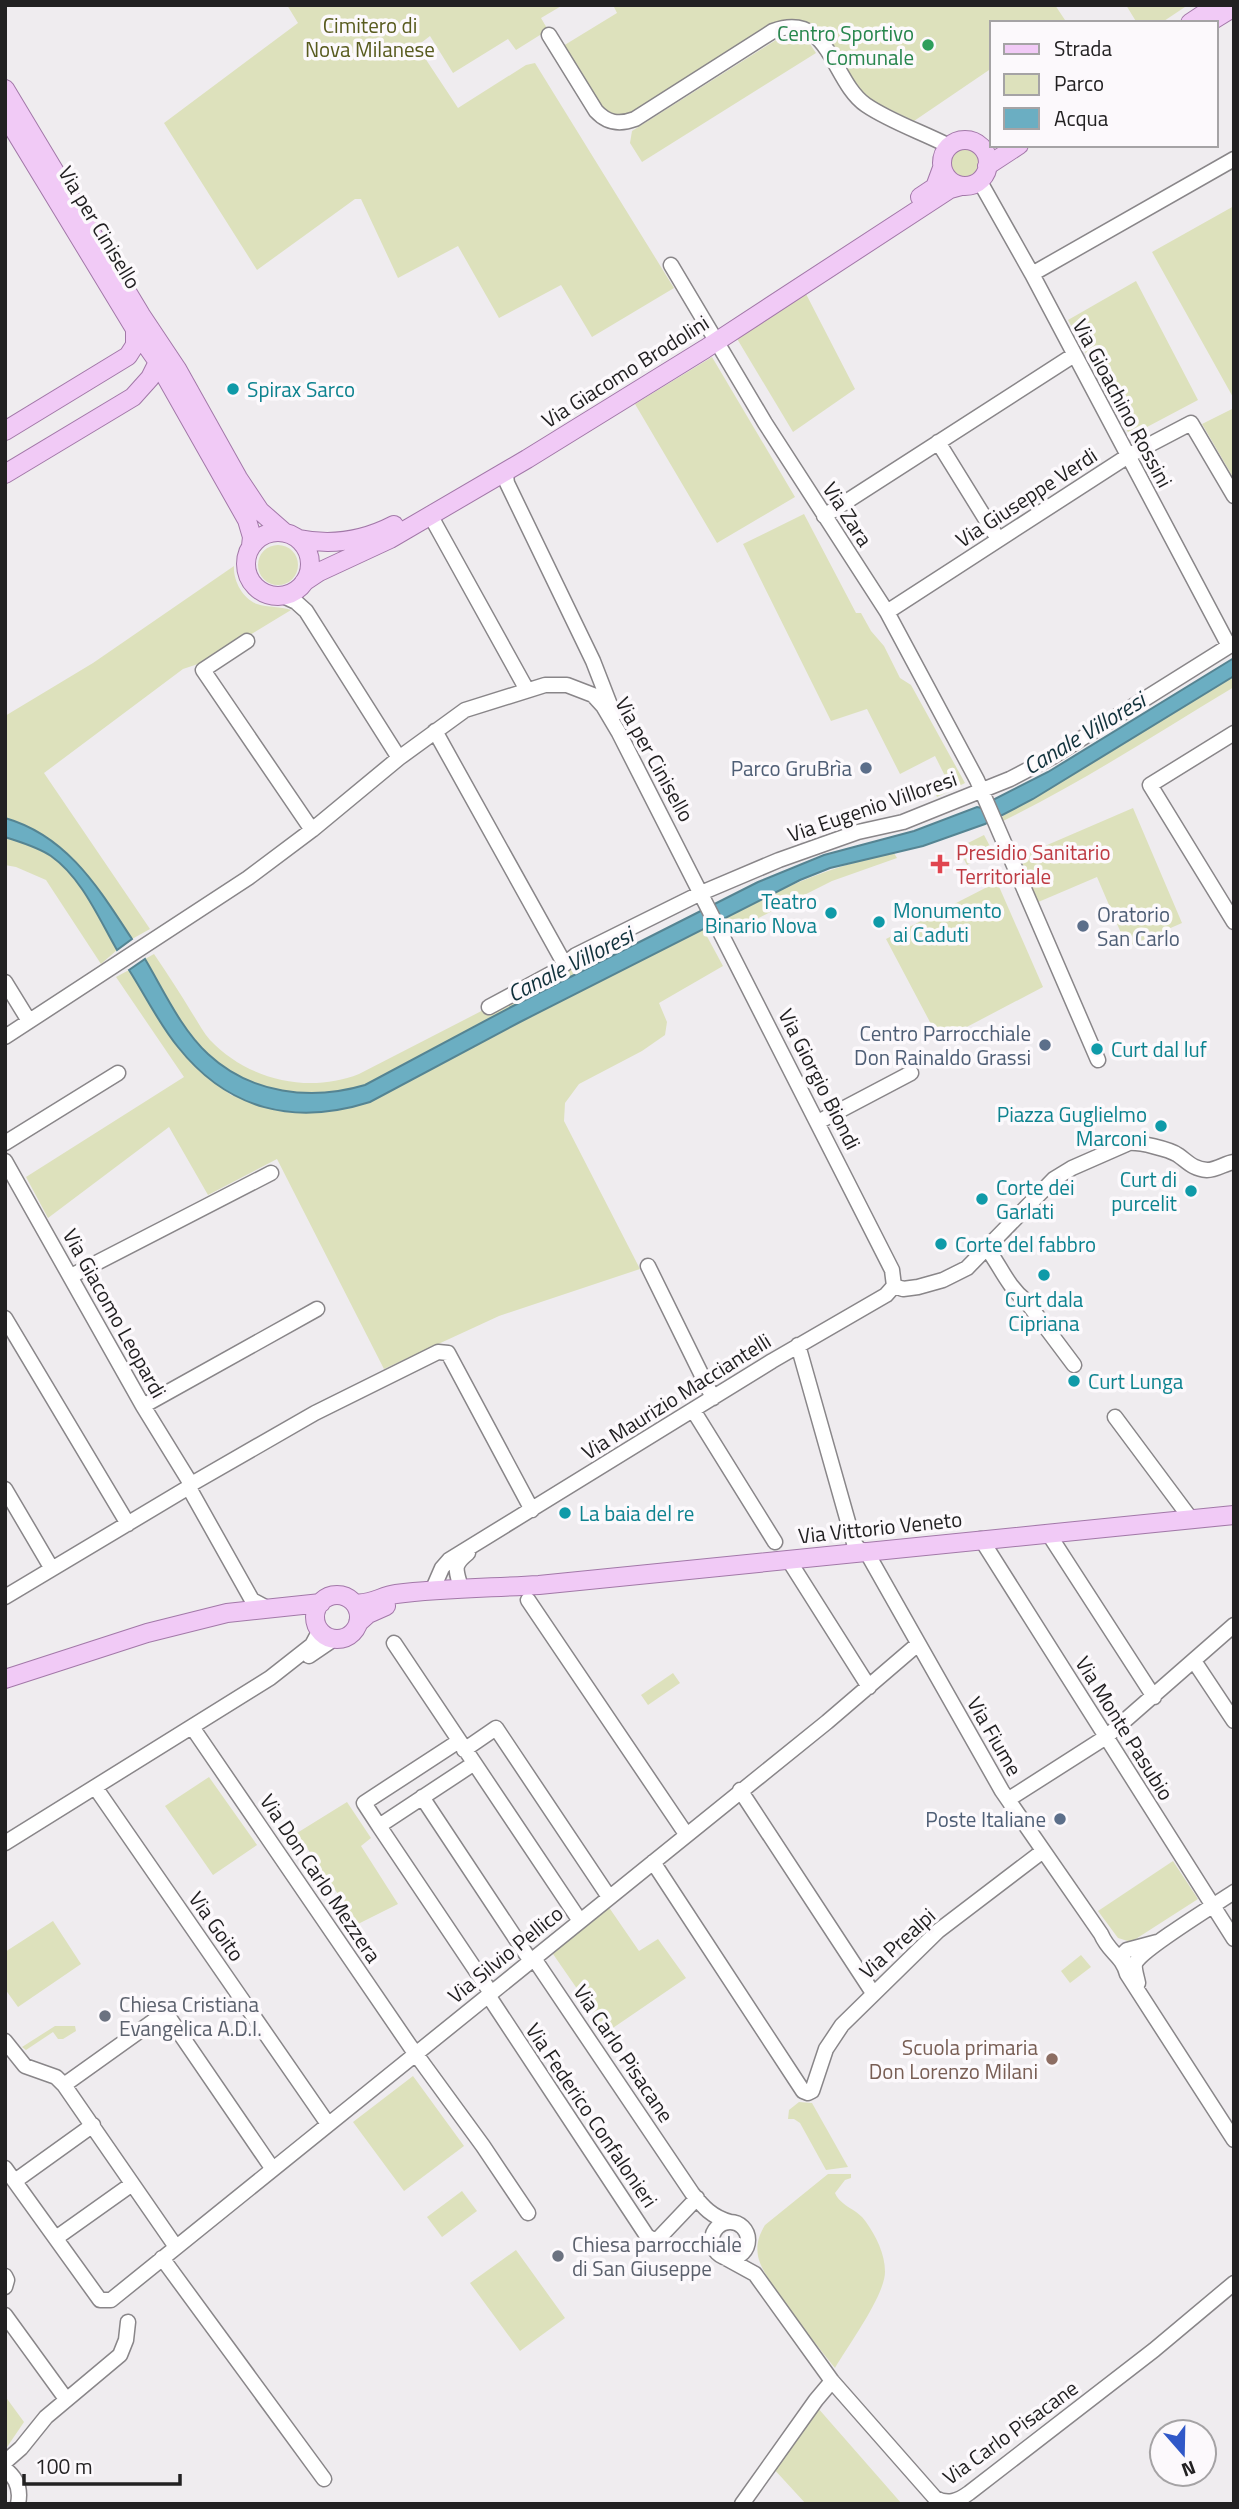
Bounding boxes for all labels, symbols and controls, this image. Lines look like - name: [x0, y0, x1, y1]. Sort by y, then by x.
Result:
- park label: Cimitero di Nova Milanese: [305, 9, 435, 65]
- place label: Centro Sportivo Comunale: [777, 17, 914, 73]
- legend: [990, 21, 1218, 147]
- text: Strada: [1054, 32, 1112, 64]
- marker: Centro Sportivo Comunale: [920, 37, 936, 53]
- text: Parco: [1054, 67, 1104, 99]
- text: Acqua: [1054, 102, 1109, 134]
- street label: Via per Cinisello: [51, 159, 149, 295]
- street label: Via Giacomo Brodolini: [535, 307, 715, 435]
- street label: Via Gioachino Rossini: [1065, 313, 1181, 493]
- place label: Spirax Sarco: [247, 373, 355, 405]
- marker: Spirax Sarco: [225, 381, 241, 397]
- street label: Via Giuseppe Verdi: [949, 439, 1103, 555]
- street label: Via Zara: [815, 475, 881, 553]
- water label: Canale Villoresi: [1016, 682, 1154, 783]
- street label: Via per Cinisello: [607, 691, 703, 827]
- place label: Parco GruBrìa: [731, 752, 852, 784]
- marker: Parco GruBrìa: [858, 760, 874, 776]
- street label: Via Eugenio Villoresi: [783, 762, 961, 850]
- place label: Presidio Sanitario Territoriale: [956, 836, 1111, 892]
- marker: Presidio Sanitario Territoriale: [930, 854, 950, 874]
- place label: Teatro Binario Nova: [705, 885, 817, 941]
- place label: Monumento ai Caduti: [893, 894, 1002, 950]
- place label: Oratorio San Carlo: [1097, 898, 1180, 954]
- marker: Teatro Binario Nova: [823, 905, 839, 921]
- marker: Monumento ai Caduti: [871, 914, 887, 930]
- water label: Canale Villoresi: [501, 916, 641, 1011]
- marker: Oratorio San Carlo: [1075, 918, 1091, 934]
- street label: Via Giorgio Biondi: [771, 1003, 869, 1155]
- place label: Centro Parrocchiale Don Rainaldo Grassi: [854, 1017, 1031, 1073]
- place label: Curt dal luf: [1111, 1033, 1207, 1065]
- marker: Centro Parrocchiale Don Rainaldo Grassi: [1037, 1037, 1053, 1053]
- marker: Curt dal luf: [1089, 1041, 1105, 1057]
- place label: Piazza Guglielmo Marconi: [997, 1098, 1147, 1154]
- marker: Piazza Guglielmo Marconi: [1153, 1118, 1169, 1134]
- place label: Curt di purcelit: [1111, 1163, 1178, 1219]
- place label: Corte dei Garlati: [996, 1171, 1074, 1227]
- marker: Curt di purcelit: [1183, 1183, 1199, 1199]
- marker: Corte dei Garlati: [974, 1191, 990, 1207]
- street label: Via Giacomo Leopardi: [55, 1222, 175, 1404]
- place label: Corte del fabbro: [955, 1228, 1096, 1260]
- marker: Corte del fabbro: [933, 1236, 949, 1252]
- marker: Curt dala Cipriana: [1036, 1267, 1052, 1283]
- place label: Curt dala Cipriana: [1005, 1283, 1084, 1339]
- street label: Via Maurizio Macciantelli: [575, 1325, 777, 1467]
- place label: Curt Lunga: [1088, 1365, 1184, 1397]
- marker: Curt Lunga: [1066, 1373, 1082, 1389]
- place label: La baia del re: [579, 1497, 694, 1529]
- street label: Via Vittorio Veneto: [796, 1502, 964, 1552]
- marker: La baia del re: [557, 1505, 573, 1521]
- street label: Via Monte Pasubio: [1068, 1650, 1182, 1806]
- street label: Via Fiume: [959, 1690, 1031, 1782]
- street label: Via Don Carlo Mezzera: [252, 1787, 390, 1969]
- place label: Poste Italiane: [925, 1803, 1046, 1835]
- marker: Poste Italiane: [1052, 1811, 1068, 1827]
- street label: Via Goito: [181, 1884, 253, 1968]
- street label: Via Silvio Pellico: [440, 1897, 570, 2011]
- street label: Via Prealpi: [852, 1900, 942, 1986]
- street label: Via Carlo Pisacane: [566, 1977, 682, 2129]
- place label: Chiesa Cristiana Evangelica A.D.I.: [119, 1988, 262, 2044]
- marker: Chiesa Cristiana Evangelica A.D.I.: [97, 2008, 113, 2024]
- street label: Via Federico Confalonieri: [518, 2016, 666, 2214]
- place label: Scuola primaria Don Lorenzo Milani: [869, 2031, 1038, 2087]
- marker: Scuola primaria Don Lorenzo Milani: [1044, 2051, 1060, 2067]
- place label: Chiesa parrocchiale di San Giuseppe: [572, 2228, 742, 2284]
- marker: Chiesa parrocchiale di San Giuseppe: [550, 2248, 566, 2264]
- street label: Via Carlo Pisacane: [936, 2372, 1084, 2492]
- north arrow: [1148, 2418, 1218, 2488]
- scale bar: [24, 2442, 180, 2486]
- text: 100 m: [35, 2450, 92, 2482]
- text: N: [1178, 2454, 1200, 2485]

